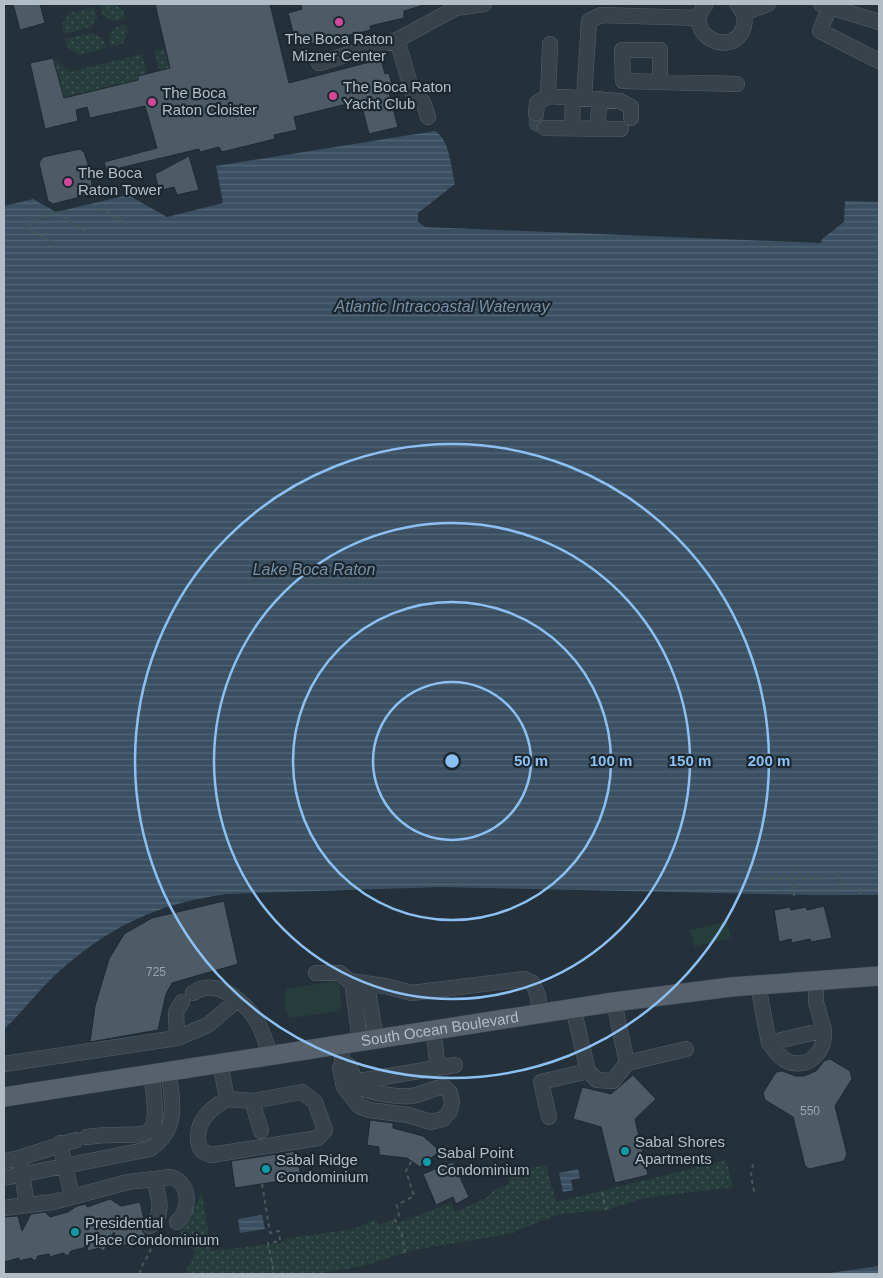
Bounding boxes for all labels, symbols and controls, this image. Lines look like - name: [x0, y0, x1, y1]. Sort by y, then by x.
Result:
- marker: The Boca Raton Mizner Center: [333, 16, 345, 28]
- place label: The Boca Raton Mizner Center: [285, 30, 393, 64]
- place label: The Boca Raton Yacht Club: [343, 78, 451, 112]
- place label: The Boca Raton Cloister: [162, 84, 257, 118]
- marker: The Boca Raton Yacht Club: [327, 90, 339, 102]
- marker: The Boca Raton Cloister: [146, 96, 158, 108]
- place label: The Boca Raton Tower: [78, 164, 162, 198]
- marker: The Boca Raton Tower: [62, 176, 74, 188]
- water label: Atlantic Intracoastal Waterway: [334, 298, 550, 315]
- water label: Lake Boca Raton: [253, 561, 375, 578]
- centre of rings: [443, 752, 461, 770]
- text: 50 m: [514, 752, 548, 769]
- text: 100 m: [590, 752, 632, 769]
- text: 150 m: [669, 752, 711, 769]
- text: 200 m: [748, 752, 790, 769]
- house number: 725: [146, 965, 166, 979]
- street label: South Ocean Boulevard: [360, 1008, 520, 1049]
- house number: 550: [800, 1104, 820, 1118]
- place label: Sabal Shores Apartments: [635, 1133, 725, 1167]
- place label: Sabal Point Condominium: [437, 1144, 530, 1178]
- marker: Sabal Shores Apartments: [619, 1145, 631, 1157]
- place label: Sabal Ridge Condominium: [276, 1151, 369, 1185]
- marker: Sabal Point Condominium: [421, 1156, 433, 1168]
- marker: Sabal Ridge Condominium: [260, 1163, 272, 1175]
- place label: Presidential Place Condominium: [85, 1214, 219, 1248]
- marker: Presidential Place Condominium: [69, 1226, 81, 1238]

